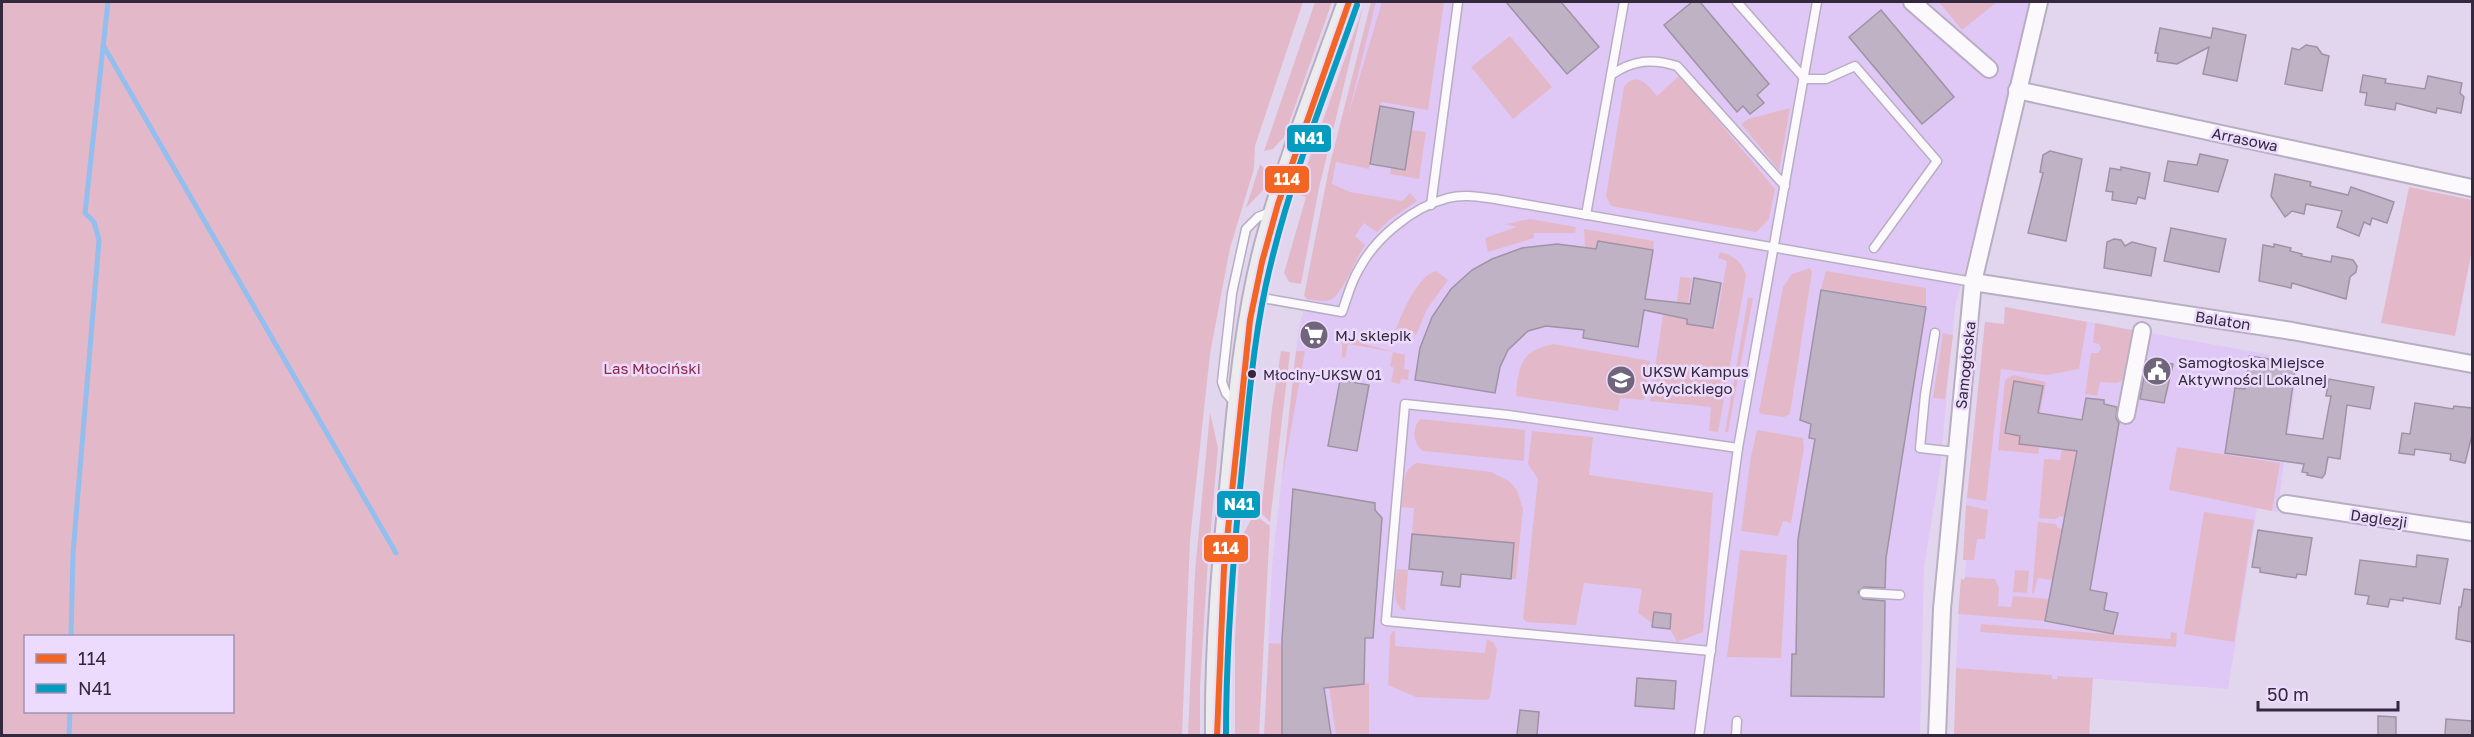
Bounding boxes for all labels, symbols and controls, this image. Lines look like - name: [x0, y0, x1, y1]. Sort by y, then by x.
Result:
- street label: Arrasowa: [2210, 123, 2280, 155]
- line badge: N41: [1286, 124, 1332, 153]
- text: N41: [1294, 128, 1324, 148]
- line badge: 114: [1264, 165, 1310, 194]
- text: 114: [1274, 169, 1300, 189]
- street label: Balaton: [2194, 307, 2252, 333]
- supermarket icon: MJ sklepik: [1298, 319, 1330, 351]
- street label: Samogłoska: [1951, 320, 1979, 410]
- place label: MJ sklepik: [1335, 326, 1412, 344]
- place label: Samogłoska Miejsce Aktywności Lokalnej: [2178, 353, 2327, 388]
- public building icon: Samogłoska Miejsce Aktywności Lokalnej: [2141, 355, 2173, 387]
- park label: Las Młociński: [603, 359, 701, 377]
- place label: UKSW Kampus Wóycickiego: [1642, 362, 1749, 397]
- school or university icon: UKSW Kampus Wóycickiego: [1605, 364, 1637, 396]
- place label: Młociny-UKSW 01: [1263, 366, 1382, 383]
- marker: Młociny-UKSW 01: [1246, 368, 1258, 380]
- line badge: N41: [1216, 490, 1261, 519]
- text: N41: [1224, 494, 1254, 514]
- street label: Daglezji: [2349, 505, 2409, 531]
- line badge: 114: [1203, 534, 1249, 563]
- text: 114: [1213, 538, 1239, 558]
- legend: [24, 635, 234, 713]
- text: 114: [78, 647, 106, 669]
- scale bar: [2258, 674, 2398, 712]
- text: N41: [78, 677, 112, 699]
- text: 50 m: [2267, 683, 2309, 705]

